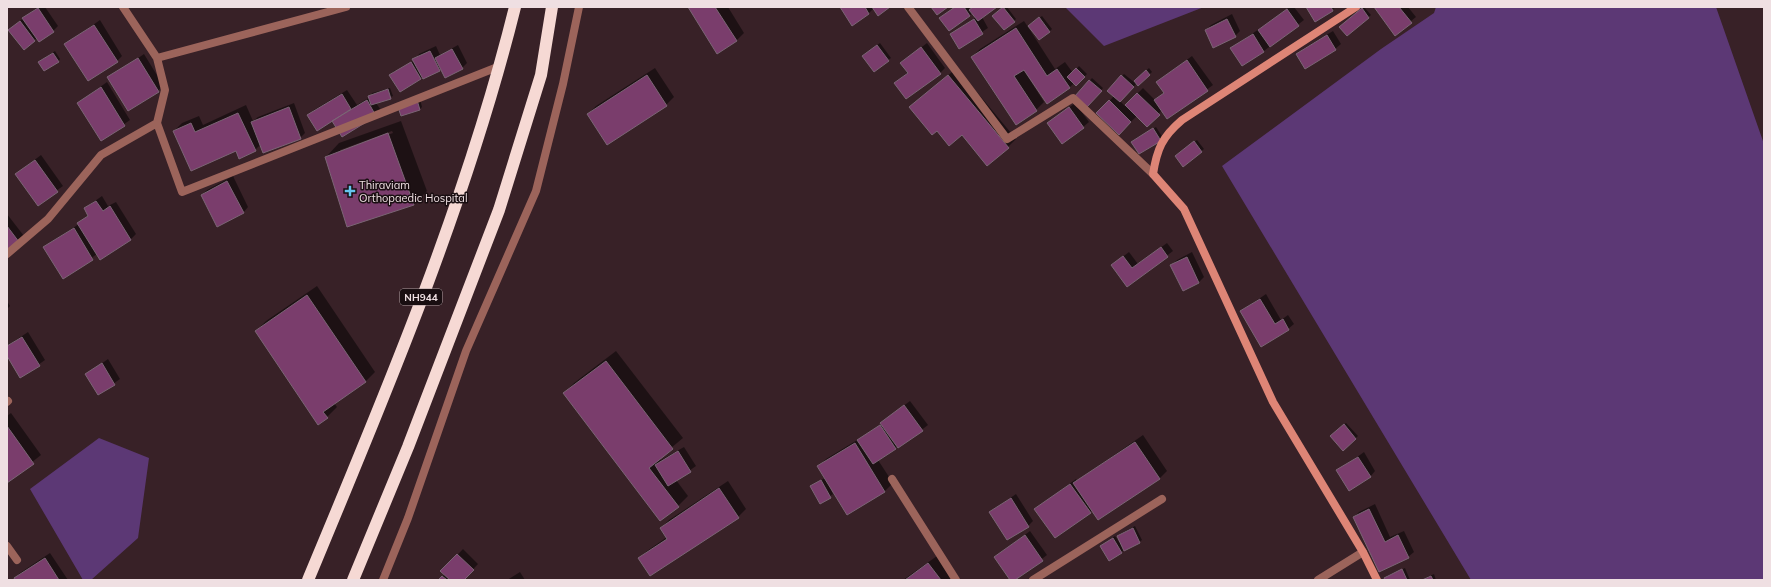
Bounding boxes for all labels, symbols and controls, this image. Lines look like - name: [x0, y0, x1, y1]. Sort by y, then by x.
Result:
- place label: Thiraviam Orthopaedic Hospital: [359, 178, 468, 205]
- marker: Thiraviam Orthopaedic Hospital: [344, 185, 356, 197]
- road number: NH944: [400, 289, 442, 305]

